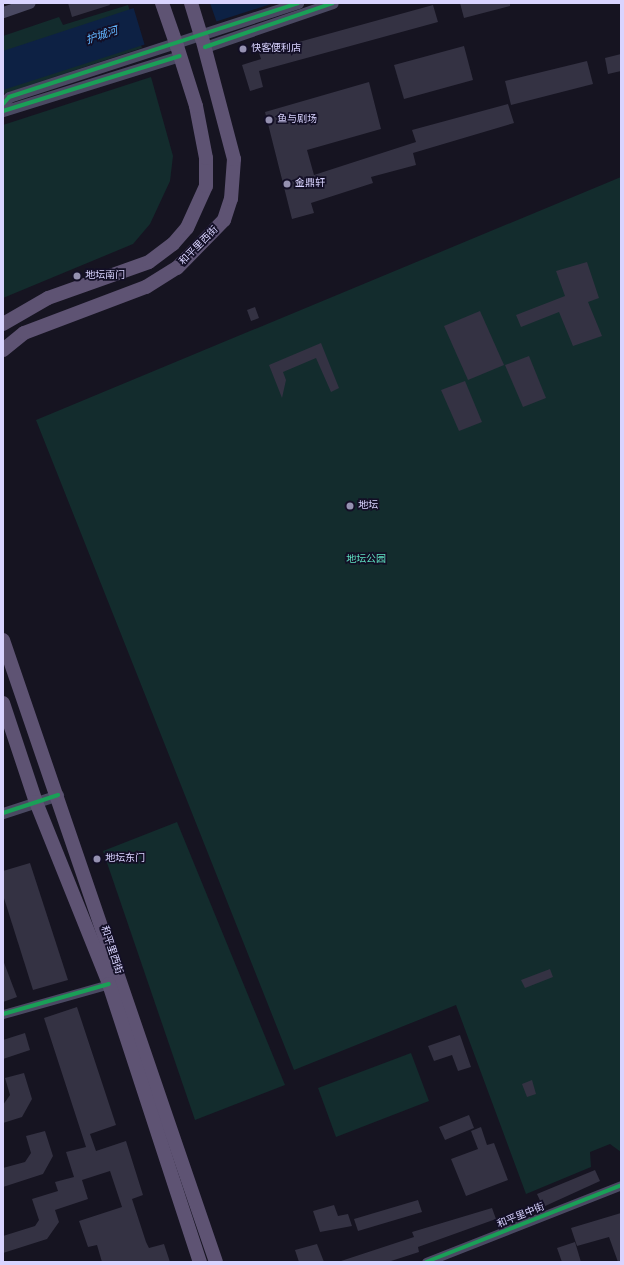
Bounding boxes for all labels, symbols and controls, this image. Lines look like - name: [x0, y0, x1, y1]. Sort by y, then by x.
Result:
- water label: 护城河: [84, 25, 120, 47]
- place label: 快客便利店: [251, 43, 301, 55]
- marker: 快客便利店: [238, 44, 248, 54]
- place label: 鱼与剧场: [277, 114, 317, 126]
- marker: 鱼与剧场: [264, 115, 274, 125]
- place label: 金鼎轩: [295, 178, 325, 190]
- marker: 金鼎轩: [282, 179, 292, 189]
- street label: 和平里西街: [177, 224, 221, 268]
- place label: 地坛南门: [85, 270, 125, 282]
- marker: 地坛南门: [72, 271, 82, 281]
- place label: 地坛: [358, 500, 378, 512]
- marker: 地坛: [345, 501, 355, 511]
- park label: 地坛公园: [346, 554, 386, 566]
- place label: 地坛东门: [105, 853, 145, 865]
- marker: 地坛东门: [92, 854, 102, 864]
- street label: 和平里西街: [98, 924, 124, 976]
- street label: 和平里中街: [496, 1201, 546, 1231]

